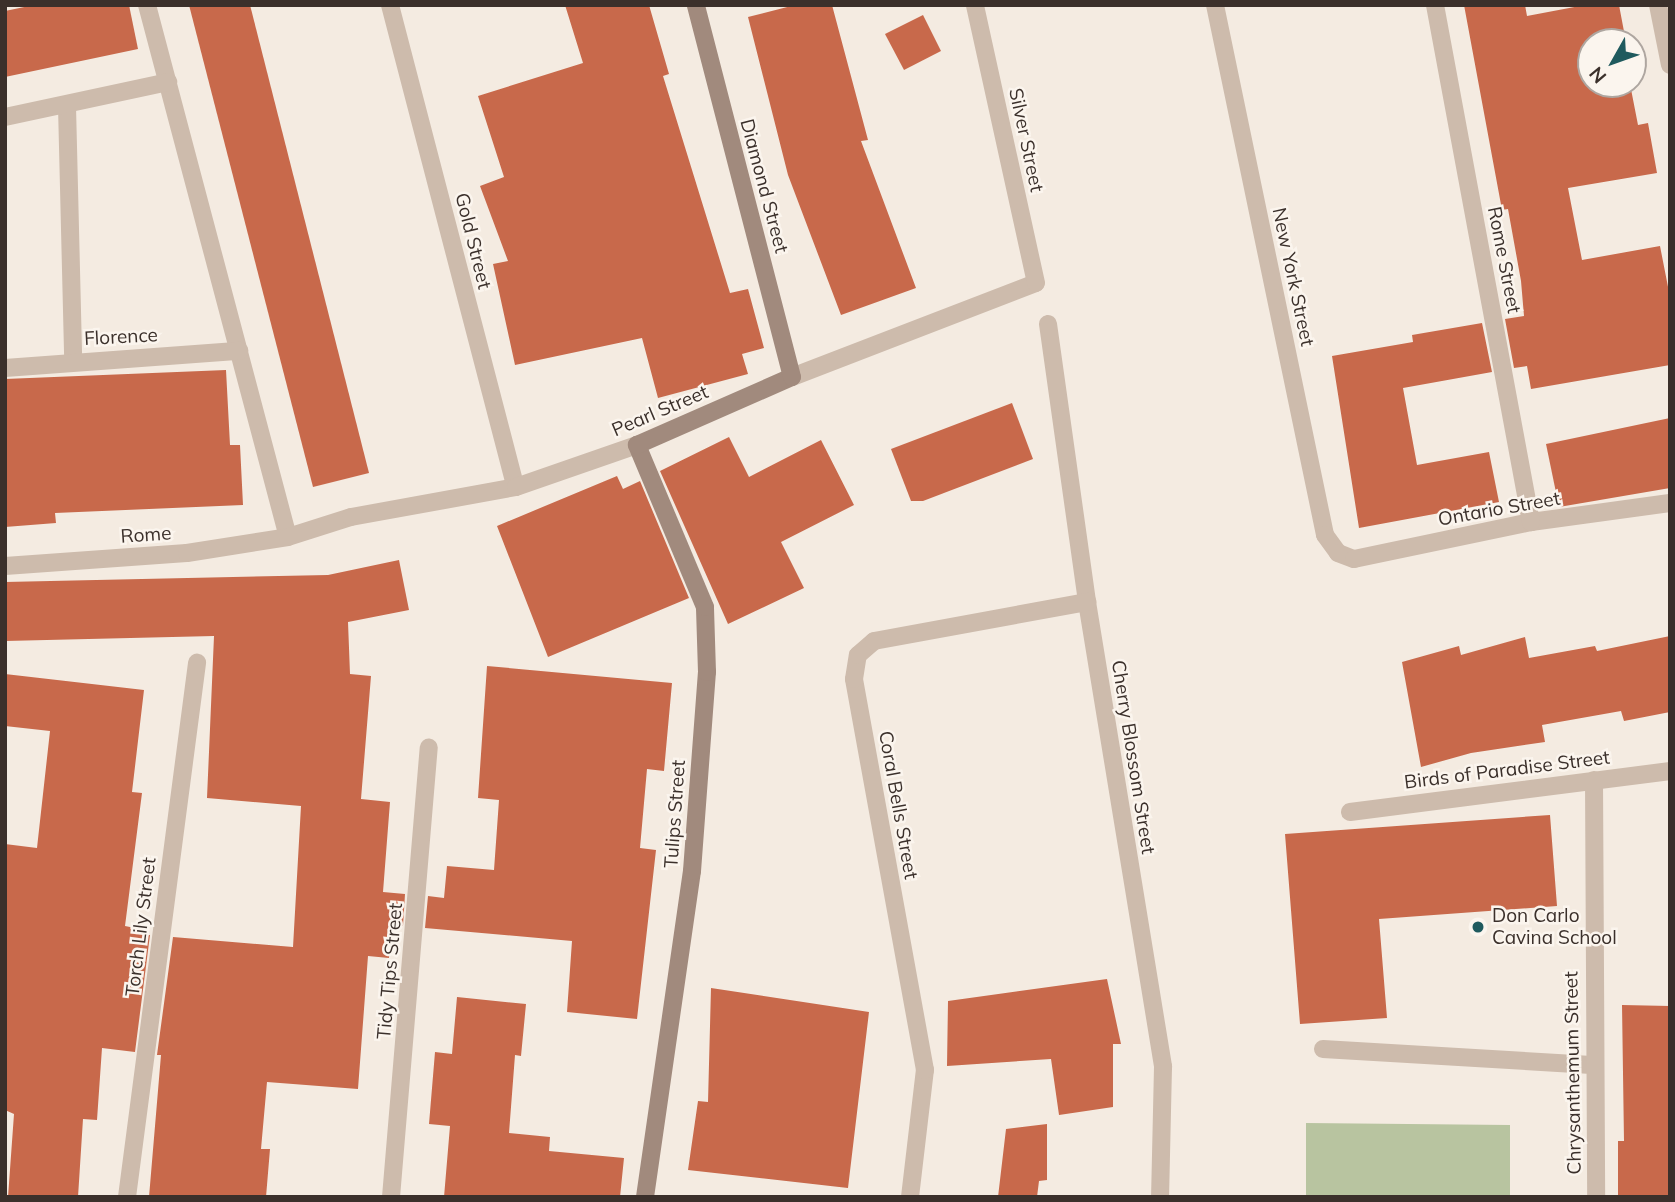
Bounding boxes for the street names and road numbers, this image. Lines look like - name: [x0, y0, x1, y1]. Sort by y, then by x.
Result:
- street label: Silver Street: [1004, 86, 1048, 194]
- street label: Diamond Street: [735, 117, 793, 255]
- street label: Gold Street: [450, 191, 496, 291]
- street label: Rome Street: [1482, 205, 1526, 315]
- street label: New York Street: [1267, 206, 1319, 348]
- street label: Florence: [84, 324, 158, 350]
- street label: Pearl Street: [608, 380, 712, 442]
- street label: Ontario Street: [1436, 487, 1562, 531]
- street label: Rome: [120, 522, 172, 548]
- street label: Cherry Blossom Street: [1106, 658, 1160, 856]
- street label: Coral Bells Street: [874, 729, 922, 881]
- street label: Birds of Paradise Street: [1403, 746, 1611, 794]
- street label: Tulips Street: [660, 759, 690, 869]
- street label: Torch Lily Street: [121, 856, 161, 998]
- street label: Tidy Tips Street: [373, 902, 407, 1040]
- street label: Chrysanthemum Street: [1560, 971, 1586, 1175]

